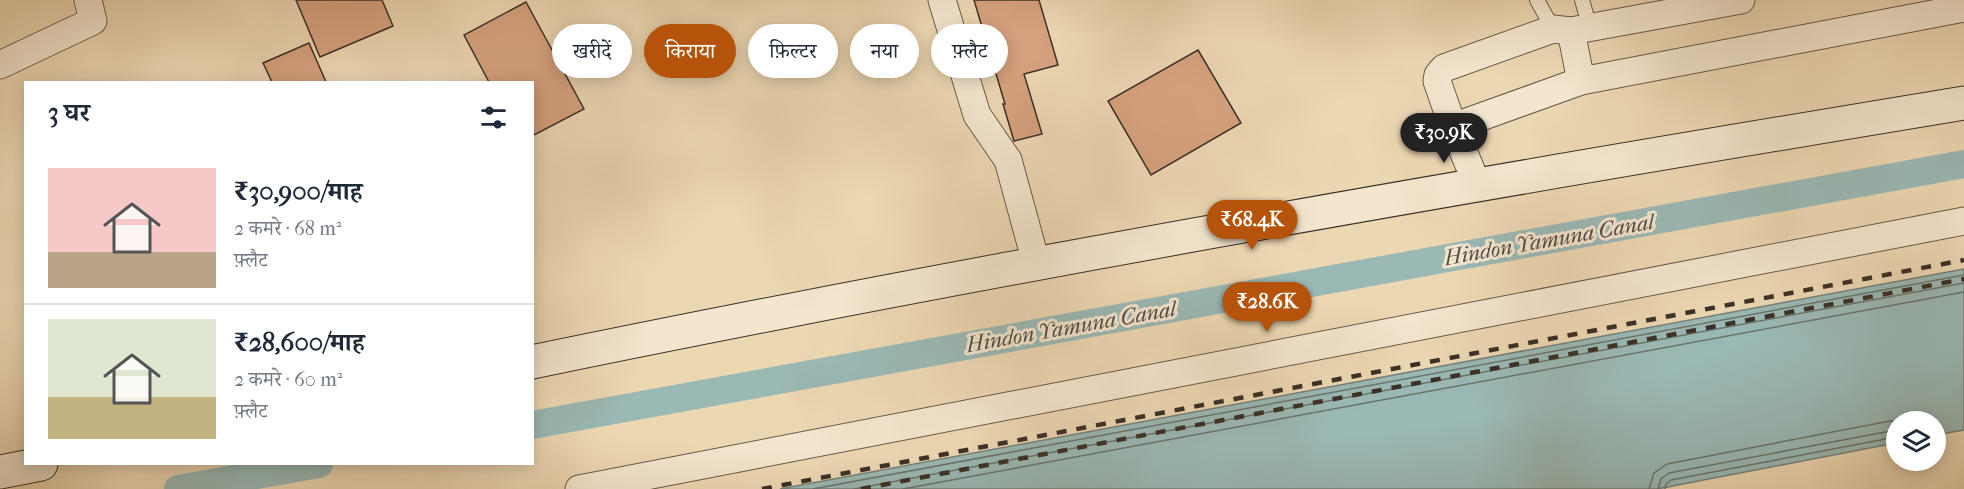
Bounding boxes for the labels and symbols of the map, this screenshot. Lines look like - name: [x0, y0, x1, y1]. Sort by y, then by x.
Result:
- pin: ₹30.9K: [1395, 113, 1493, 164]
- pin: ₹68.4K: [1203, 200, 1301, 251]
- water label: Hindon Yamuna Canal: [1441, 208, 1658, 271]
- pin: ₹28.6K: [1218, 282, 1316, 333]
- water label: Hindon Yamuna Canal: [963, 295, 1180, 358]

